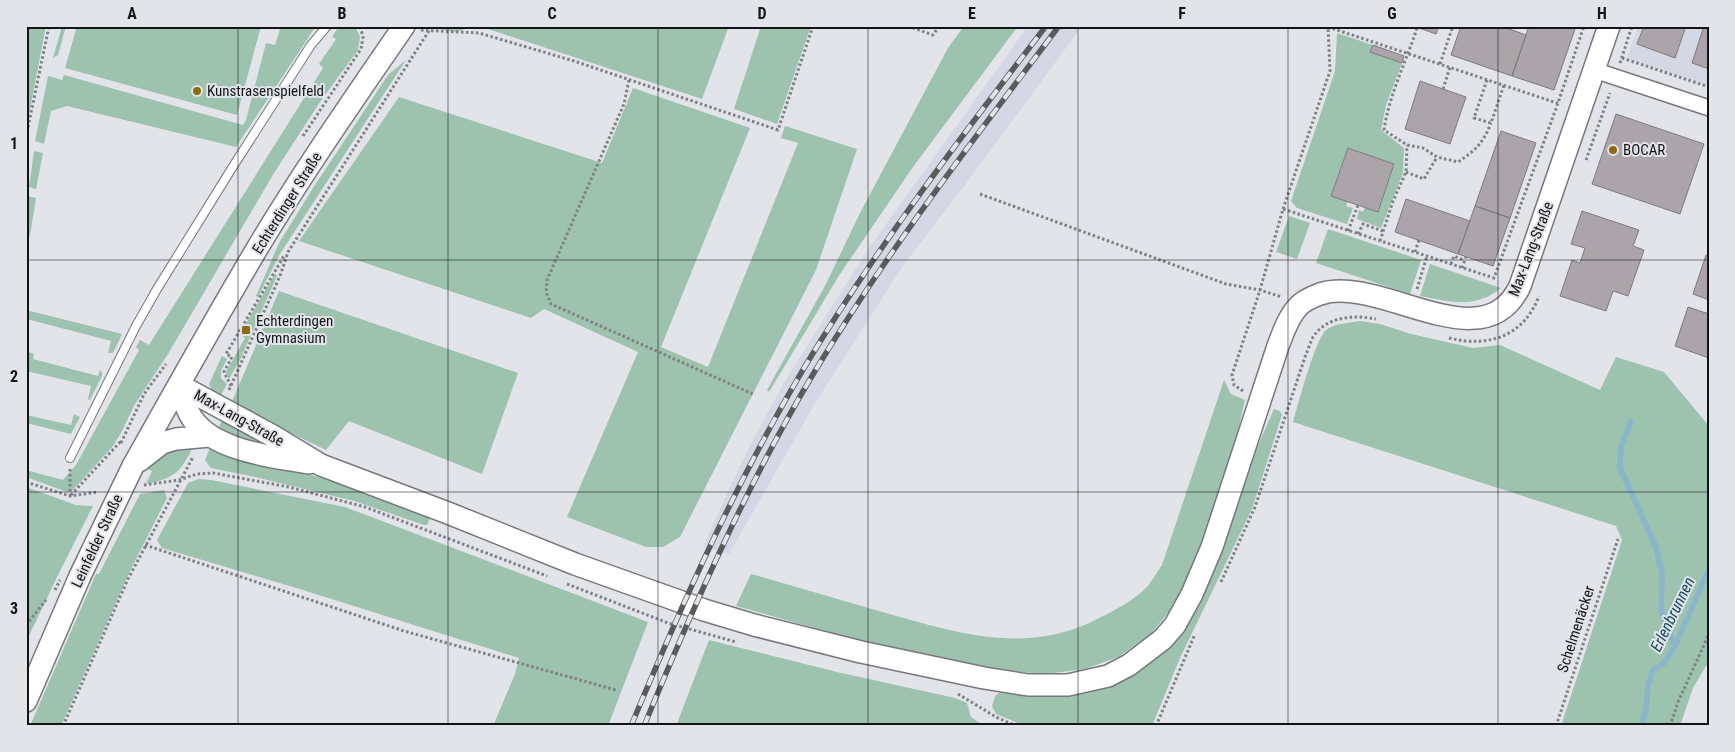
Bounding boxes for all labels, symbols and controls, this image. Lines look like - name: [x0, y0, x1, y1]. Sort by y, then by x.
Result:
- text: A: [127, 4, 137, 23]
- text: B: [338, 4, 347, 23]
- text: C: [547, 4, 557, 23]
- text: D: [757, 4, 767, 23]
- text: E: [968, 4, 976, 23]
- text: F: [1178, 4, 1186, 23]
- text: G: [1387, 4, 1397, 23]
- text: H: [1597, 4, 1607, 23]
- place label: Kunstrasenspielfeld: [207, 82, 324, 100]
- marker: Kunstrasenspielfeld: [191, 85, 203, 97]
- text: 1: [10, 134, 18, 153]
- place label: BOCAR: [1623, 141, 1665, 159]
- marker: BOCAR: [1607, 144, 1619, 156]
- street label: Echterdinger Straße: [248, 149, 326, 257]
- street label: Max-Lang-Straße: [1505, 199, 1557, 299]
- place label: Echterdingen Gymnasium: [256, 312, 333, 347]
- marker: Echterdingen Gymnasium: [240, 324, 252, 336]
- text: 2: [10, 367, 18, 386]
- street label: Max-Lang-Straße: [191, 386, 287, 450]
- street label: Leinfelder Straße: [68, 491, 126, 591]
- water label: Erlenbrunnen: [1646, 574, 1699, 655]
- street label: Schelmenäcker: [1553, 583, 1599, 675]
- text: 3: [10, 599, 18, 618]

